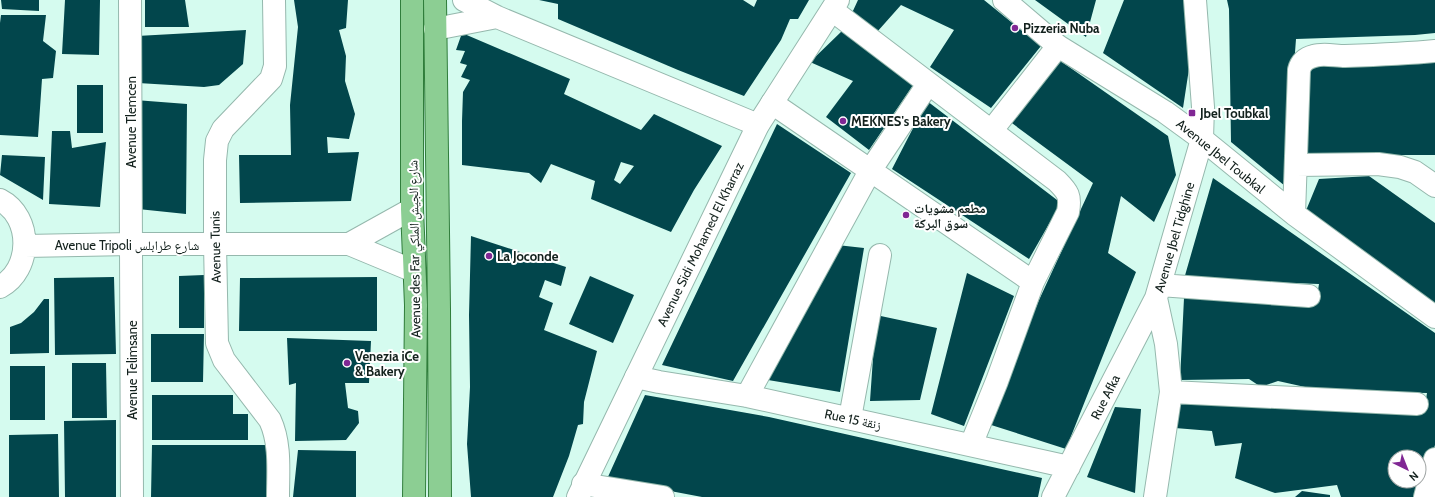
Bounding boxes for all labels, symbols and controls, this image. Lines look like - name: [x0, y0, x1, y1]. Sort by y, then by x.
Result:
- place label: Pizzeria Nuba: [1023, 20, 1100, 36]
- marker: Pizzeria Nuba: [1010, 23, 1020, 33]
- street label: Avenue Tlemcen: [123, 76, 139, 168]
- place label: Jbel Toubkal: [1199, 105, 1269, 121]
- marker: Jbel Toubkal: [1187, 108, 1197, 118]
- place label: MEKNES's Bakery: [851, 113, 951, 129]
- street label: Avenue Jbel Toubkal: [1173, 115, 1269, 197]
- marker: MEKNES's Bakery: [838, 116, 848, 126]
- street label: Avenue Sidi Mohamed El Kharraz: [653, 159, 747, 329]
- street label: Avenue des Far شارع الجيش الملكي: [404, 160, 427, 338]
- street label: Avenue Jbel Tidghine: [1151, 180, 1198, 294]
- place label: مطعم مشويات سوق البركة: [914, 200, 986, 232]
- street label: Avenue Tunis: [206, 210, 224, 283]
- marker: مطعم مشويات سوق البركة: [901, 210, 911, 220]
- street label: Avenue Tripoli شارع طرابلس: [55, 237, 199, 255]
- place label: La Joconde: [497, 248, 559, 264]
- marker: La Joconde: [484, 251, 494, 261]
- street label: Avenue Telimsane: [124, 320, 140, 420]
- place label: Venezia iCe & Bakery: [355, 348, 419, 379]
- marker: Venezia iCe & Bakery: [342, 358, 352, 368]
- street label: Rue Afka: [1087, 371, 1123, 422]
- street label: Rue 15 زنقة: [823, 405, 883, 434]
- north arrow: [1387, 449, 1427, 489]
- text: N: [1406, 469, 1421, 484]

